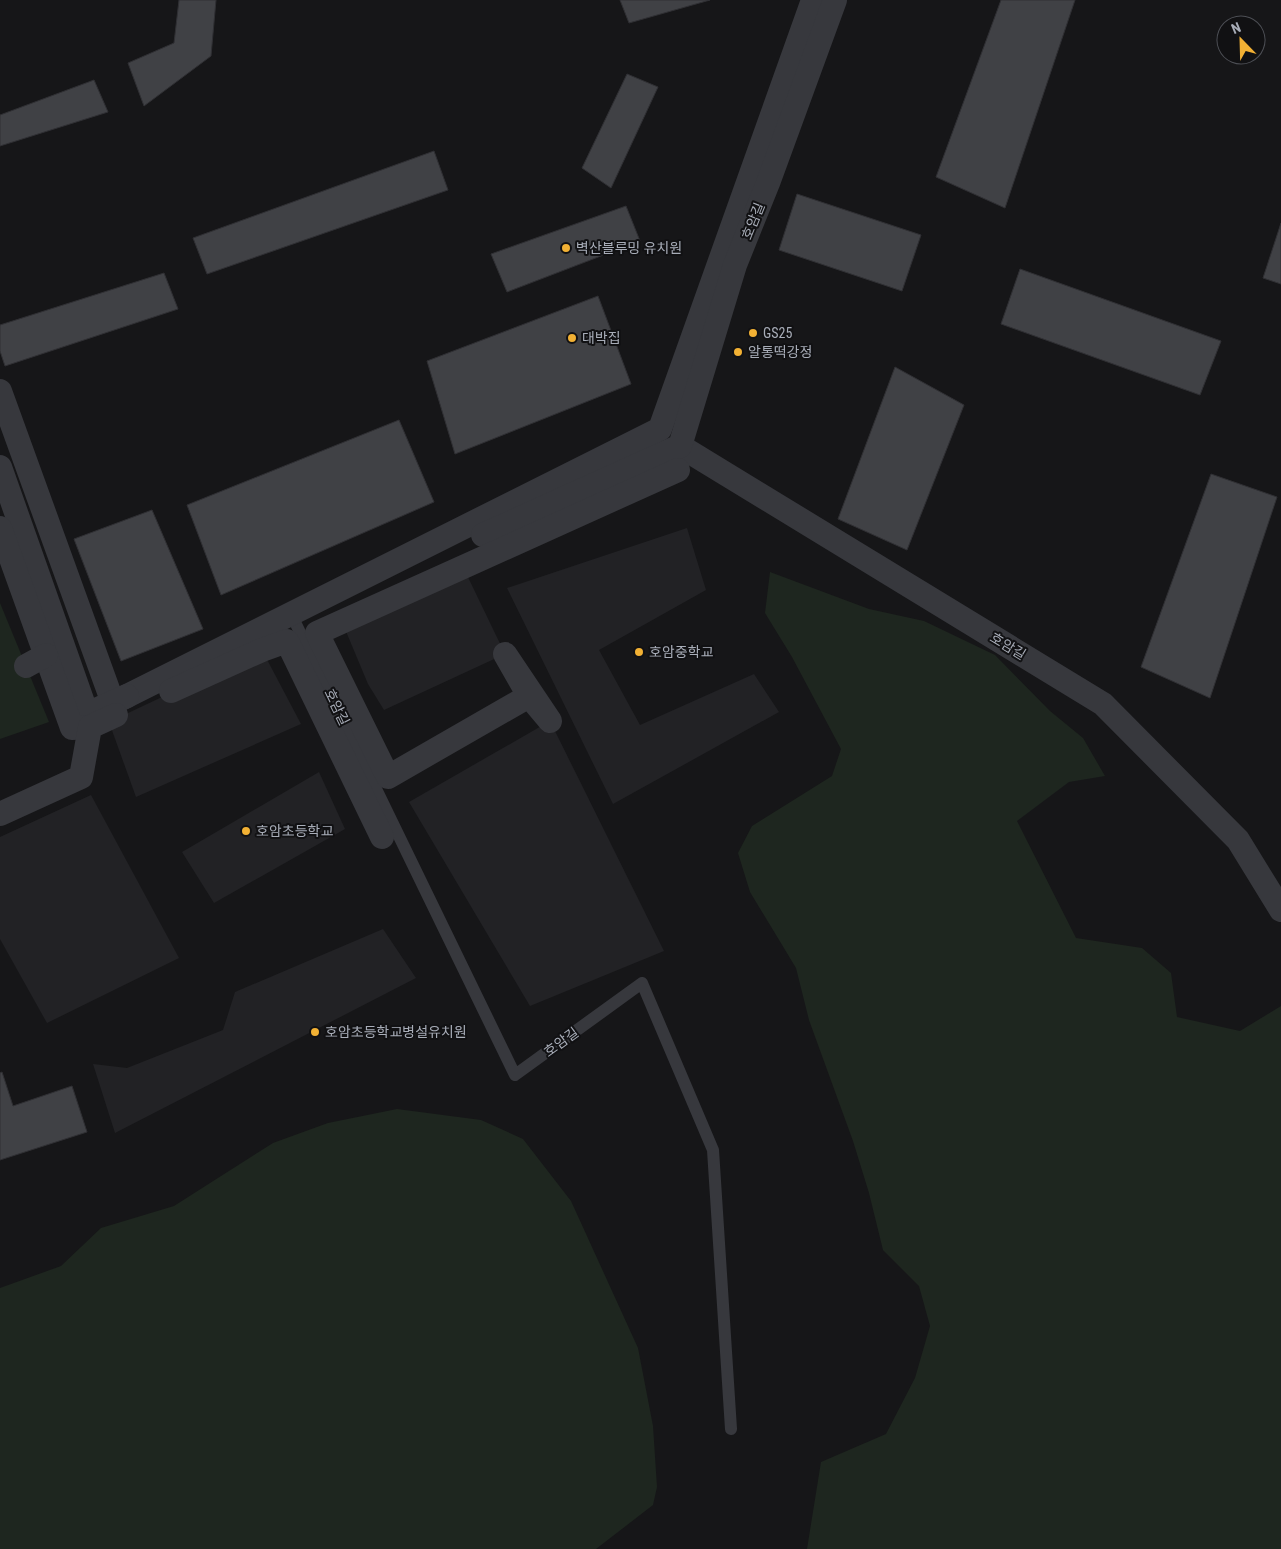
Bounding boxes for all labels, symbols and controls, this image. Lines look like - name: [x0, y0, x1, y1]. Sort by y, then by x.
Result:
- north arrow: [1216, 15, 1266, 65]
- text: N: [1229, 19, 1243, 37]
- street label: 호암길: [738, 200, 768, 242]
- place label: 벽산블루밍 유치원: [576, 240, 682, 256]
- marker: 벽산블루밍 유치원: [560, 242, 572, 254]
- place label: GS25: [763, 325, 792, 341]
- marker: GS25: [747, 327, 759, 339]
- place label: 대박집: [582, 330, 621, 346]
- marker: 대박집: [566, 332, 578, 344]
- place label: 알통떡강정: [748, 344, 812, 360]
- marker: 알통떡강정: [732, 346, 744, 358]
- street label: 호암길: [987, 629, 1029, 663]
- place label: 호암중학교: [649, 644, 714, 660]
- marker: 호암중학교: [633, 646, 645, 658]
- street label: 호암길: [321, 686, 353, 728]
- place label: 호암초등학교: [256, 823, 333, 839]
- marker: 호암초등학교: [240, 825, 252, 837]
- place label: 호암초등학교병설유치원: [325, 1024, 467, 1040]
- street label: 호암길: [541, 1024, 581, 1060]
- marker: 호암초등학교병설유치원: [309, 1026, 321, 1038]

